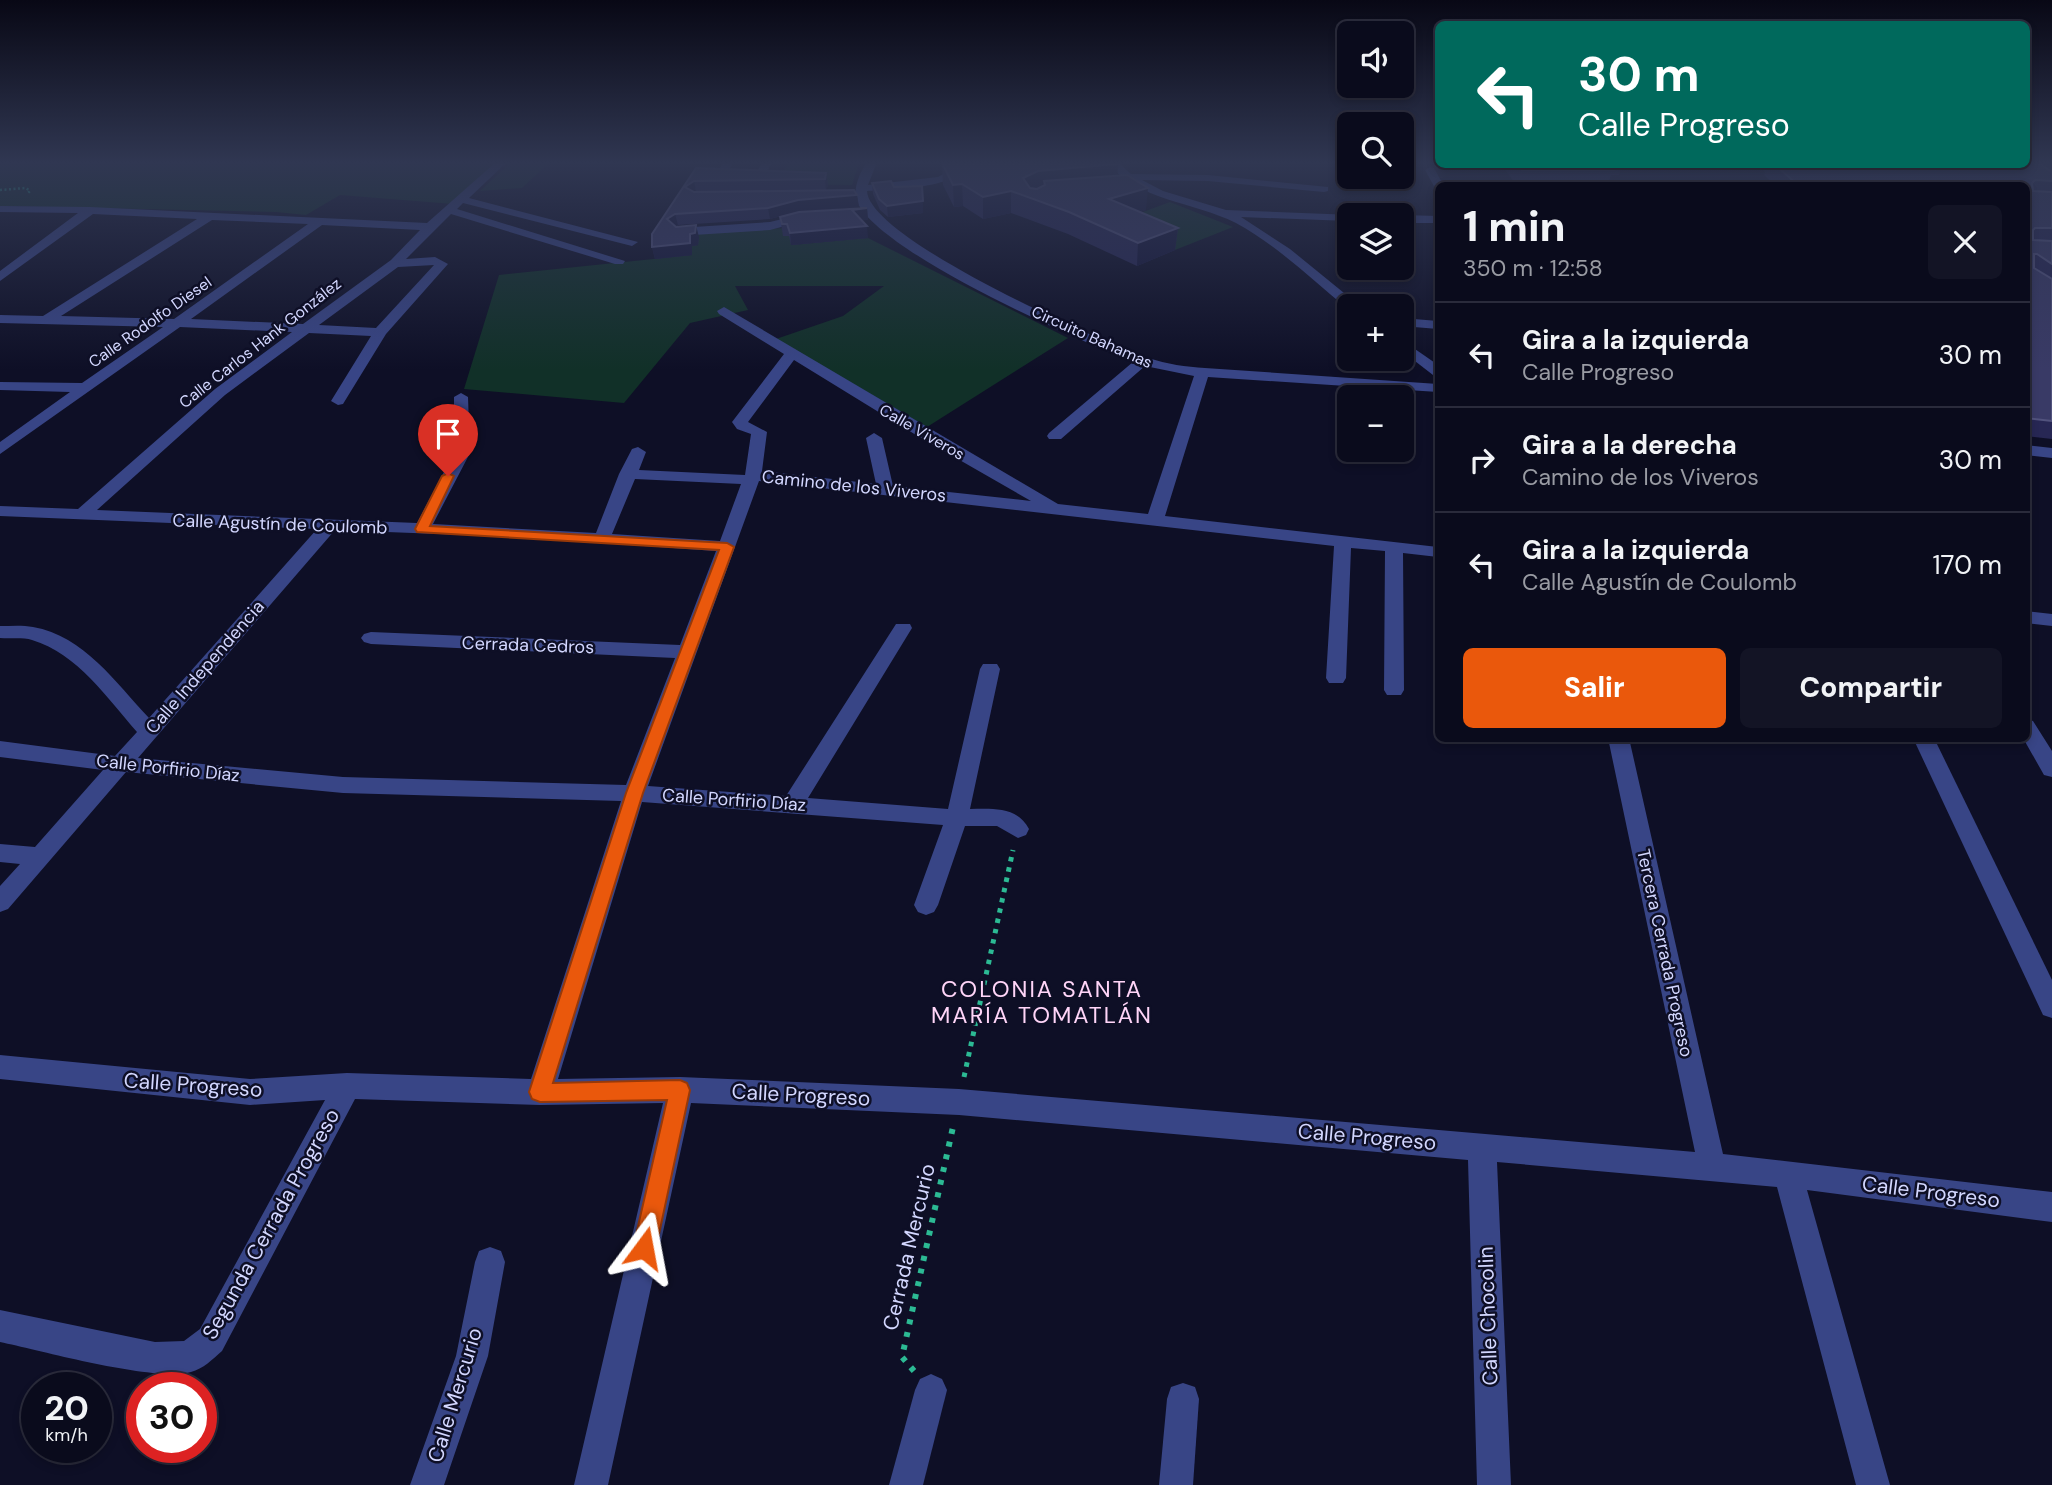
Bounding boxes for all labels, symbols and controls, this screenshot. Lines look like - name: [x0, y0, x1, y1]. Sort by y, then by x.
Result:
- map controls: [1337, 21, 1414, 462]
- button: sound: [1337, 21, 1414, 98]
- text: 30 m: [1578, 42, 1700, 106]
- icon: left: [1463, 49, 1554, 140]
- text: Calle Progreso: [1578, 104, 1790, 146]
- button: search: [1337, 112, 1414, 189]
- text: 1 min: [1463, 199, 1566, 254]
- button: layers: [1337, 203, 1414, 280]
- button: close: [1928, 205, 2002, 279]
- text: 350 m · 12:58: [1463, 253, 1603, 283]
- street label: Calle Rodolfo Diesel: [84, 272, 216, 372]
- street label: Calle Carlos Hank González: [175, 273, 345, 413]
- button: +: [1337, 294, 1414, 371]
- street label: Circuito Bahamas: [1028, 301, 1156, 373]
- text: Gira a la izquierda: [1522, 323, 1749, 357]
- icon: left: [1463, 336, 1501, 374]
- text: 30 m: [1939, 338, 2002, 372]
- text: Calle Progreso: [1522, 357, 1674, 387]
- button: −: [1337, 385, 1414, 462]
- street label: Calle Viveros: [875, 399, 969, 465]
- pin: [418, 404, 478, 476]
- icon: arrive: [429, 415, 467, 453]
- text: Gira a la derecha: [1522, 428, 1737, 462]
- icon: right: [1463, 441, 1501, 479]
- text: 30 m: [1939, 443, 2002, 477]
- text: Camino de los Viveros: [1522, 462, 1759, 492]
- street label: Camino de los Viveros: [761, 464, 947, 508]
- street label: Calle Agustín de Coulomb: [172, 508, 388, 540]
- text: Gira a la izquierda: [1522, 533, 1749, 567]
- icon: left: [1463, 546, 1501, 584]
- text: 170 m: [1933, 548, 2002, 582]
- text: Calle Agustín de Coulomb: [1522, 567, 1797, 597]
- street label: Calle Independencia: [140, 595, 270, 739]
- street label: Cerrada Cedros: [461, 631, 595, 659]
- button: Salir: [1463, 648, 1726, 728]
- button: Compartir: [1740, 648, 2002, 728]
- street label: Calle Porfirio Díaz: [95, 749, 241, 787]
- street label: Calle Porfirio Díaz: [661, 783, 807, 817]
- street label: Tercera Cerrada Progreso: [1631, 847, 1699, 1059]
- district label: COLONIA SANTA MARÍA TOMATLÁN: [931, 974, 1153, 1030]
- street label: Calle Progreso: [123, 1066, 263, 1104]
- street label: Calle Progreso: [731, 1077, 871, 1113]
- street label: Segunda Cerrada Progreso: [196, 1104, 346, 1344]
- street label: Calle Progreso: [1297, 1117, 1437, 1157]
- street label: Cerrada Mercurio: [876, 1161, 942, 1333]
- street label: Calle Progreso: [1860, 1170, 2002, 1214]
- position arrow: [607, 1211, 681, 1285]
- street label: Calle Chocolin: [1472, 1246, 1504, 1386]
- street label: Calle Mercurio: [421, 1324, 489, 1466]
- speed limit sign: 30: [126, 1372, 217, 1463]
- text: 20: [44, 1385, 89, 1431]
- text: km/h: [45, 1423, 88, 1447]

